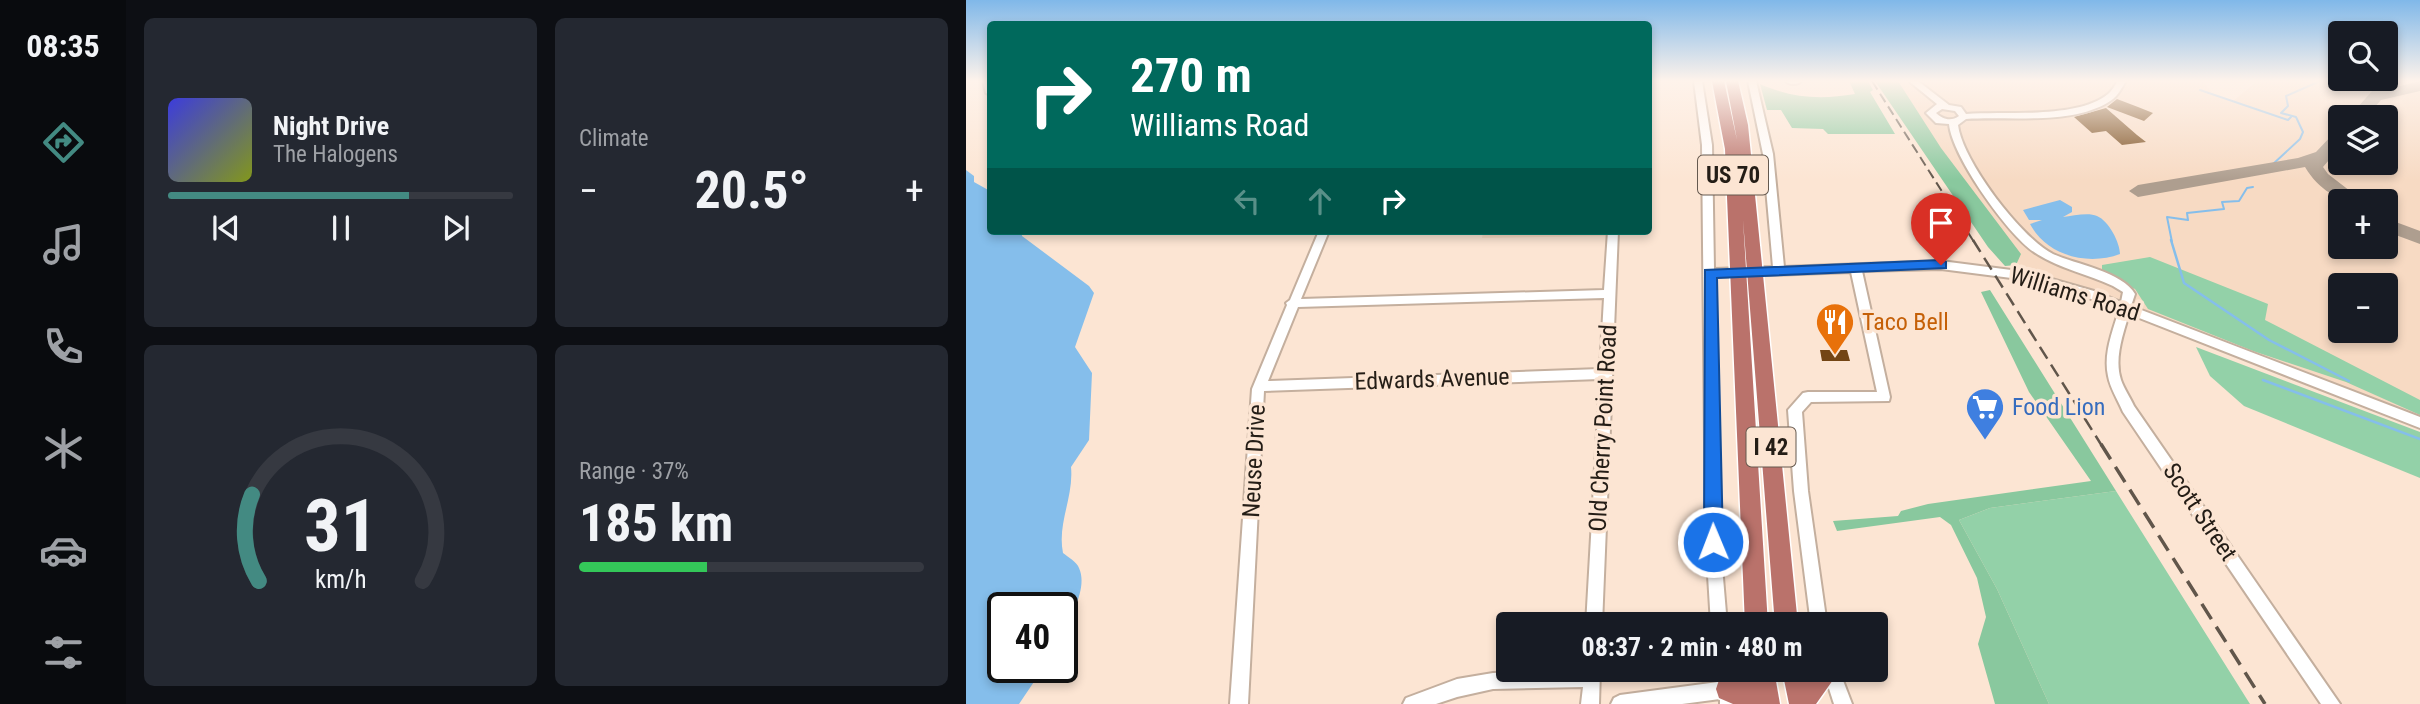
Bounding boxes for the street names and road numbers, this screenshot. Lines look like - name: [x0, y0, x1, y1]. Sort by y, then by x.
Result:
- road number: US 70: [1698, 156, 1768, 194]
- street label: Williams Road: [2007, 261, 2143, 327]
- street label: Old Cherry Point Road: [1584, 324, 1622, 532]
- street label: Edwards Avenue: [1354, 362, 1510, 396]
- street label: Neuse Drive: [1237, 404, 1271, 518]
- road number: I 42: [1746, 428, 1796, 466]
- street label: Scott Street: [2157, 458, 2243, 566]

